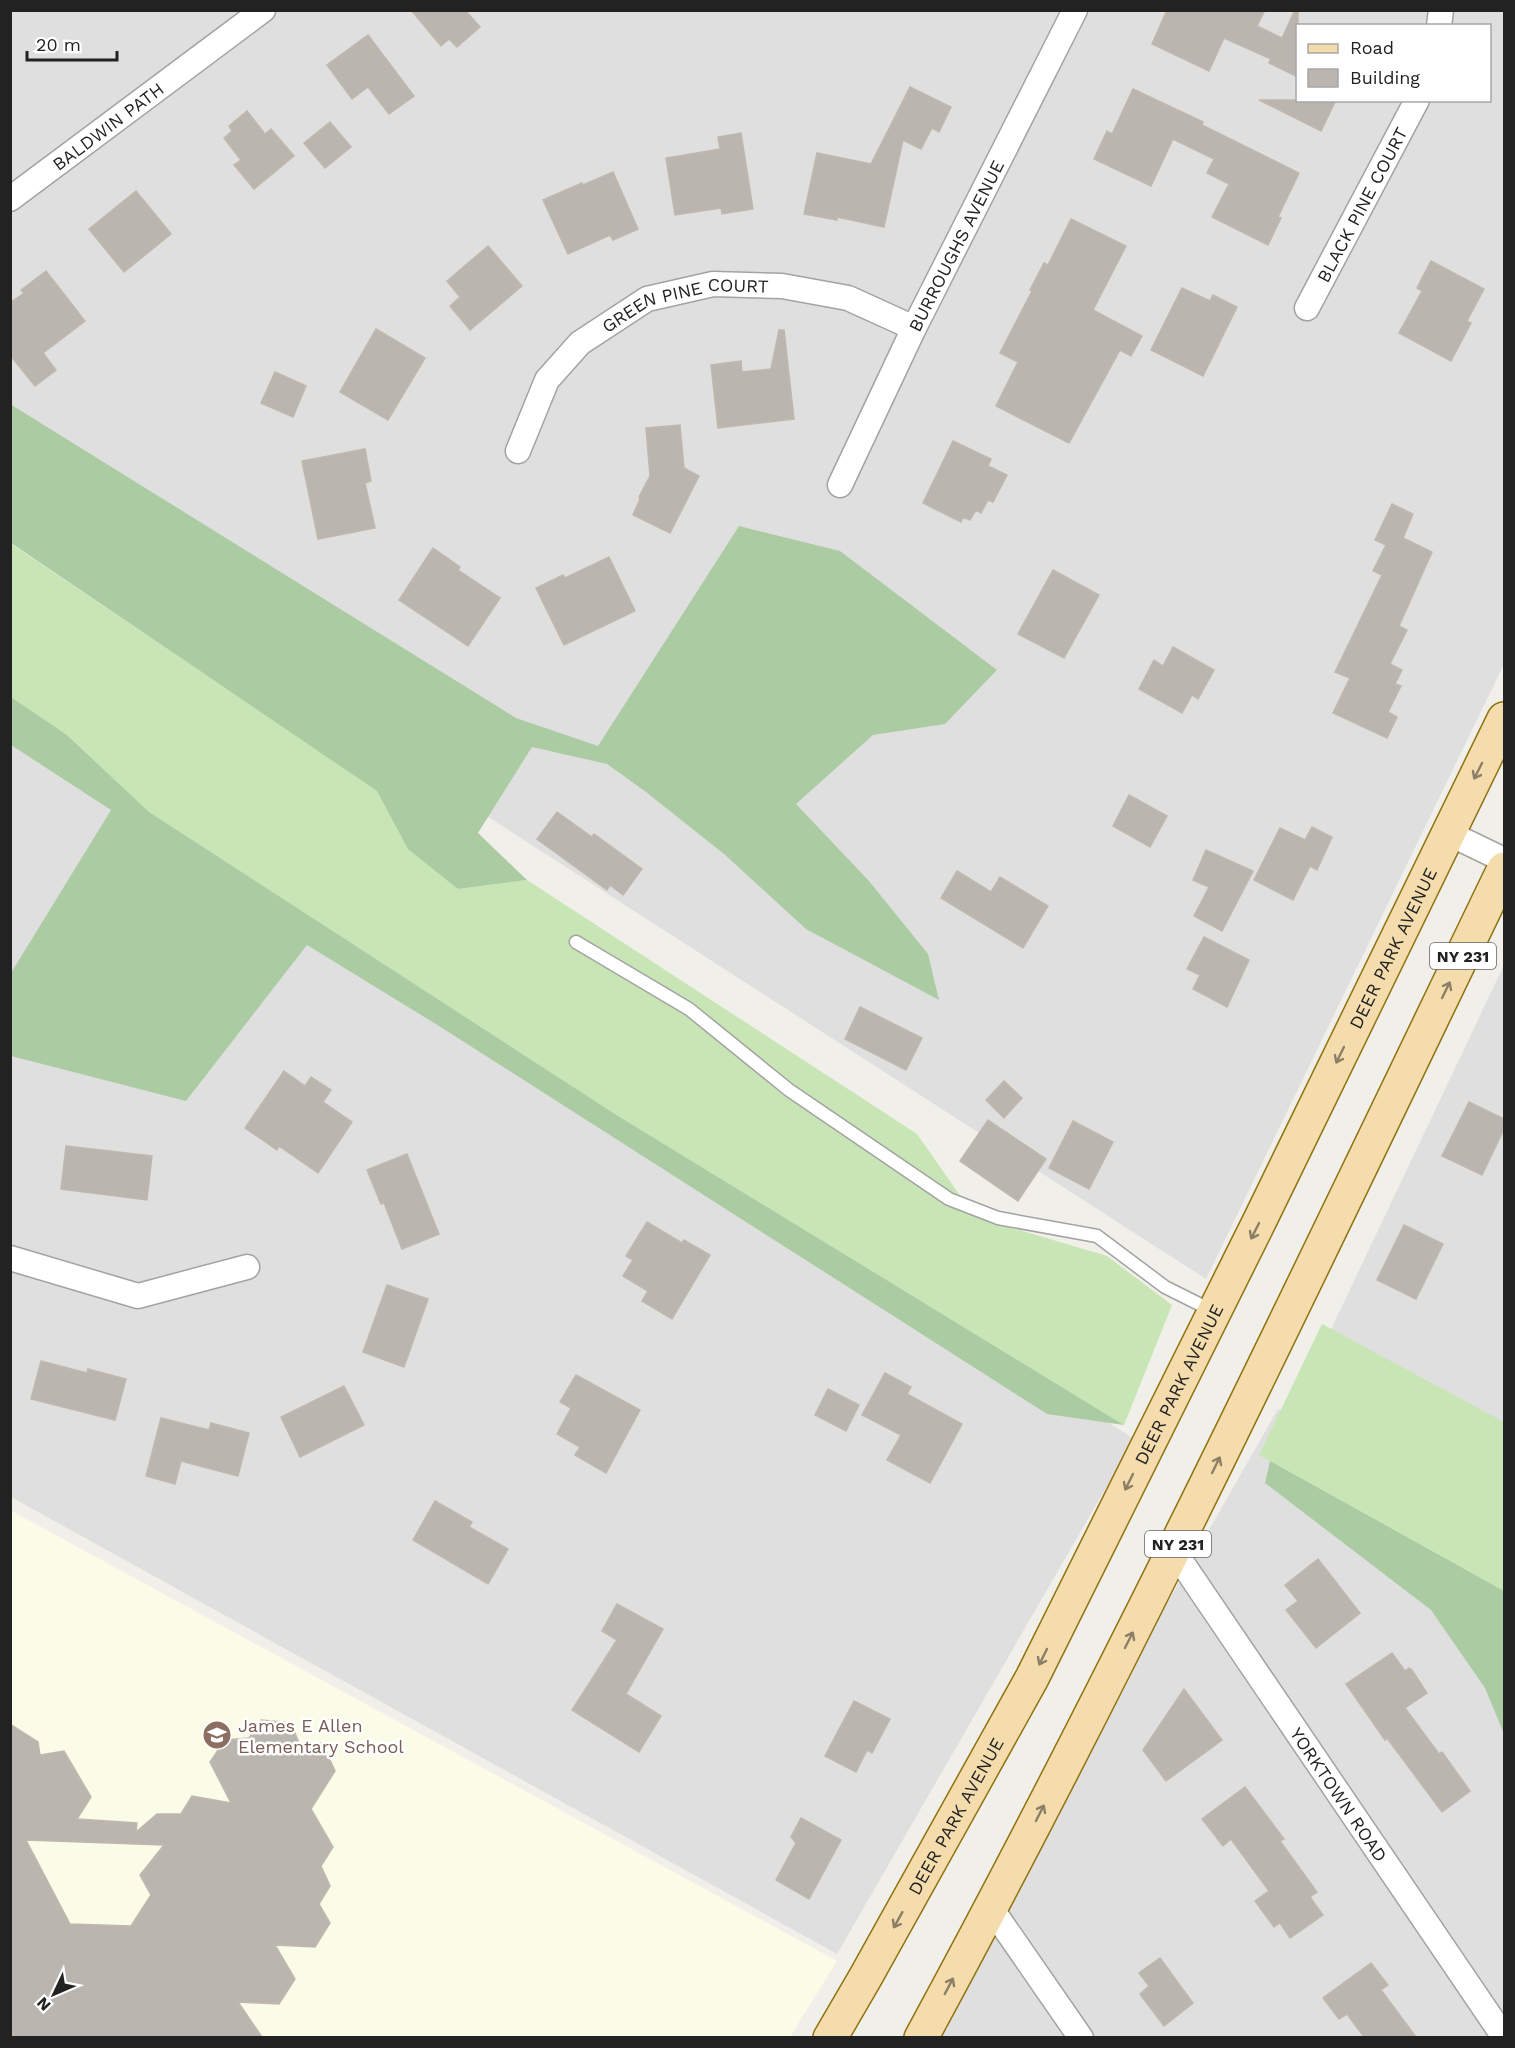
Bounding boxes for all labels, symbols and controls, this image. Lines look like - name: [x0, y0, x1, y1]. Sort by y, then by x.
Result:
- scale bar: [27, 24, 117, 62]
- legend: [1296, 24, 1491, 102]
- text: 20 m: [36, 34, 81, 55]
- text: Road: [1350, 37, 1394, 58]
- text: Building: [1350, 67, 1420, 88]
- street label: BALDWIN PATH: [48, 78, 168, 174]
- street label: BLACK PINE COURT: [1312, 123, 1411, 286]
- street label: BURROUGHS AVENUE: [904, 156, 1008, 335]
- street label: GREEN PINE COURT: [598, 273, 769, 336]
- one-way arrow: [1472, 762, 1484, 780]
- street label: DEER PARK AVENUE: [1344, 864, 1441, 1032]
- road number: NY 231: [1430, 943, 1496, 969]
- one-way arrow: [1441, 982, 1453, 1000]
- one-way arrow: [1333, 1046, 1345, 1064]
- one-way arrow: [1248, 1221, 1260, 1239]
- street label: DEER PARK AVENUE: [1130, 1301, 1227, 1468]
- one-way arrow: [1210, 1457, 1222, 1475]
- one-way arrow: [1123, 1473, 1134, 1491]
- road number: NY 231: [1145, 1531, 1211, 1557]
- one-way arrow: [1123, 1631, 1135, 1649]
- one-way arrow: [1036, 1648, 1048, 1666]
- place label: James E Allen Elementary School: [238, 1715, 404, 1757]
- school or university icon: James E Allen Elementary School: [201, 1719, 233, 1751]
- street label: YORKTOWN ROAD: [1286, 1723, 1392, 1865]
- street label: DEER PARK AVENUE: [903, 1734, 1007, 1898]
- one-way arrow: [1035, 1805, 1046, 1823]
- one-way arrow: [892, 1911, 904, 1928]
- north arrow: [24, 1964, 84, 2024]
- one-way arrow: [943, 1978, 955, 1995]
- text: N: [33, 1993, 55, 2015]

